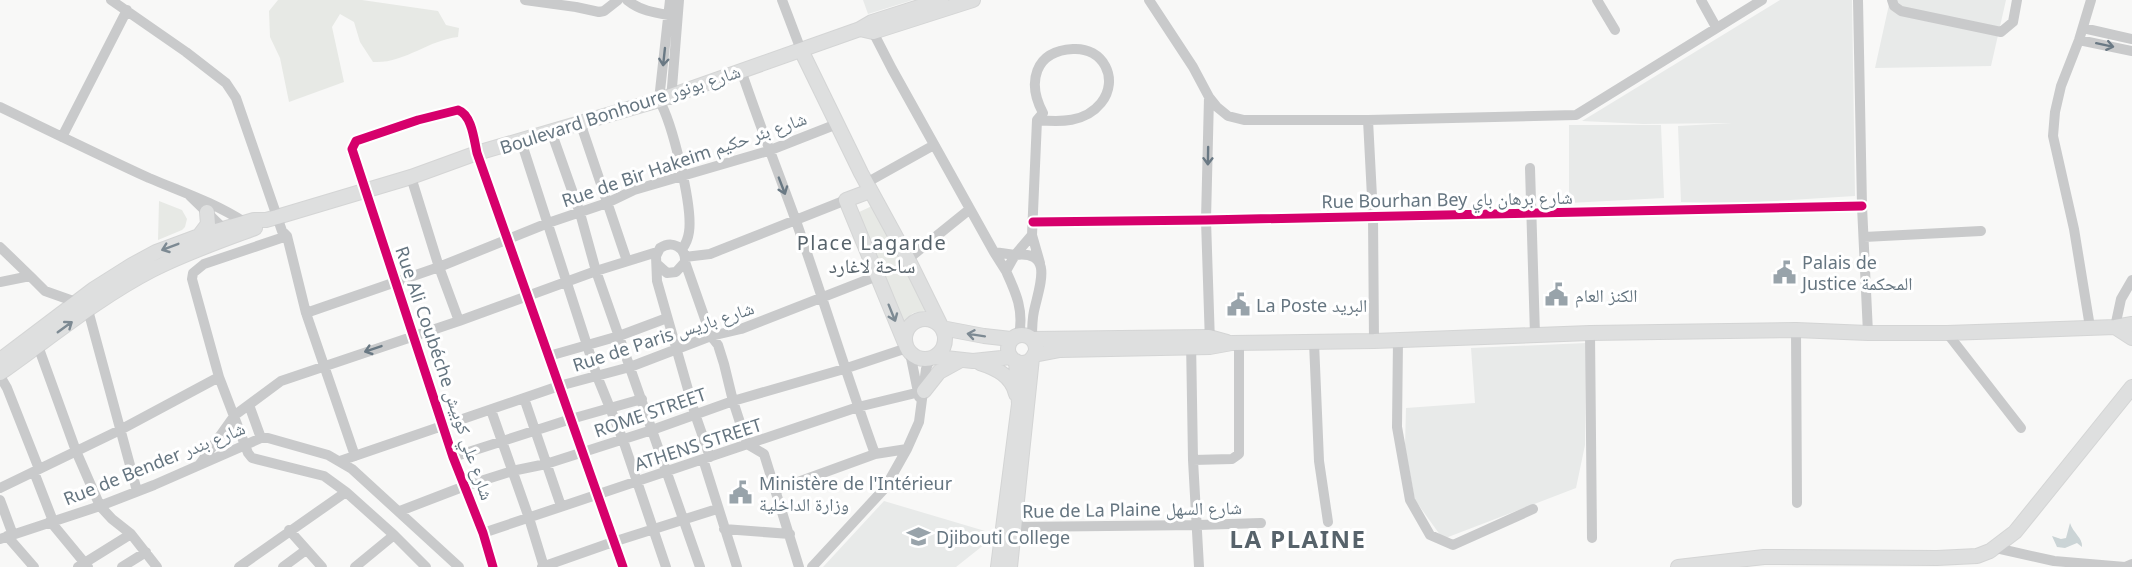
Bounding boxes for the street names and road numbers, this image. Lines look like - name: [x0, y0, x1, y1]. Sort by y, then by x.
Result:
- street label: Boulevard Bonhoure شارع بونور: [497, 59, 743, 159]
- street label: Rue de Bir Hakeim شارع بئر حكيم: [558, 106, 810, 213]
- street label: Rue Bourhan Bey شارع برهان باي: [1321, 185, 1573, 217]
- street label: Rue Ali Coubéche شارع علي كوبيش: [387, 243, 500, 504]
- street label: Rue de Paris شارع باريس: [569, 295, 757, 377]
- street label: ROME STREET: [591, 382, 709, 442]
- street label: ATHENS STREET: [631, 412, 765, 476]
- street label: Rue de Bender شارع بندر: [60, 416, 248, 510]
- street label: Rue de La Plaine شارع السهل: [1022, 495, 1242, 523]

